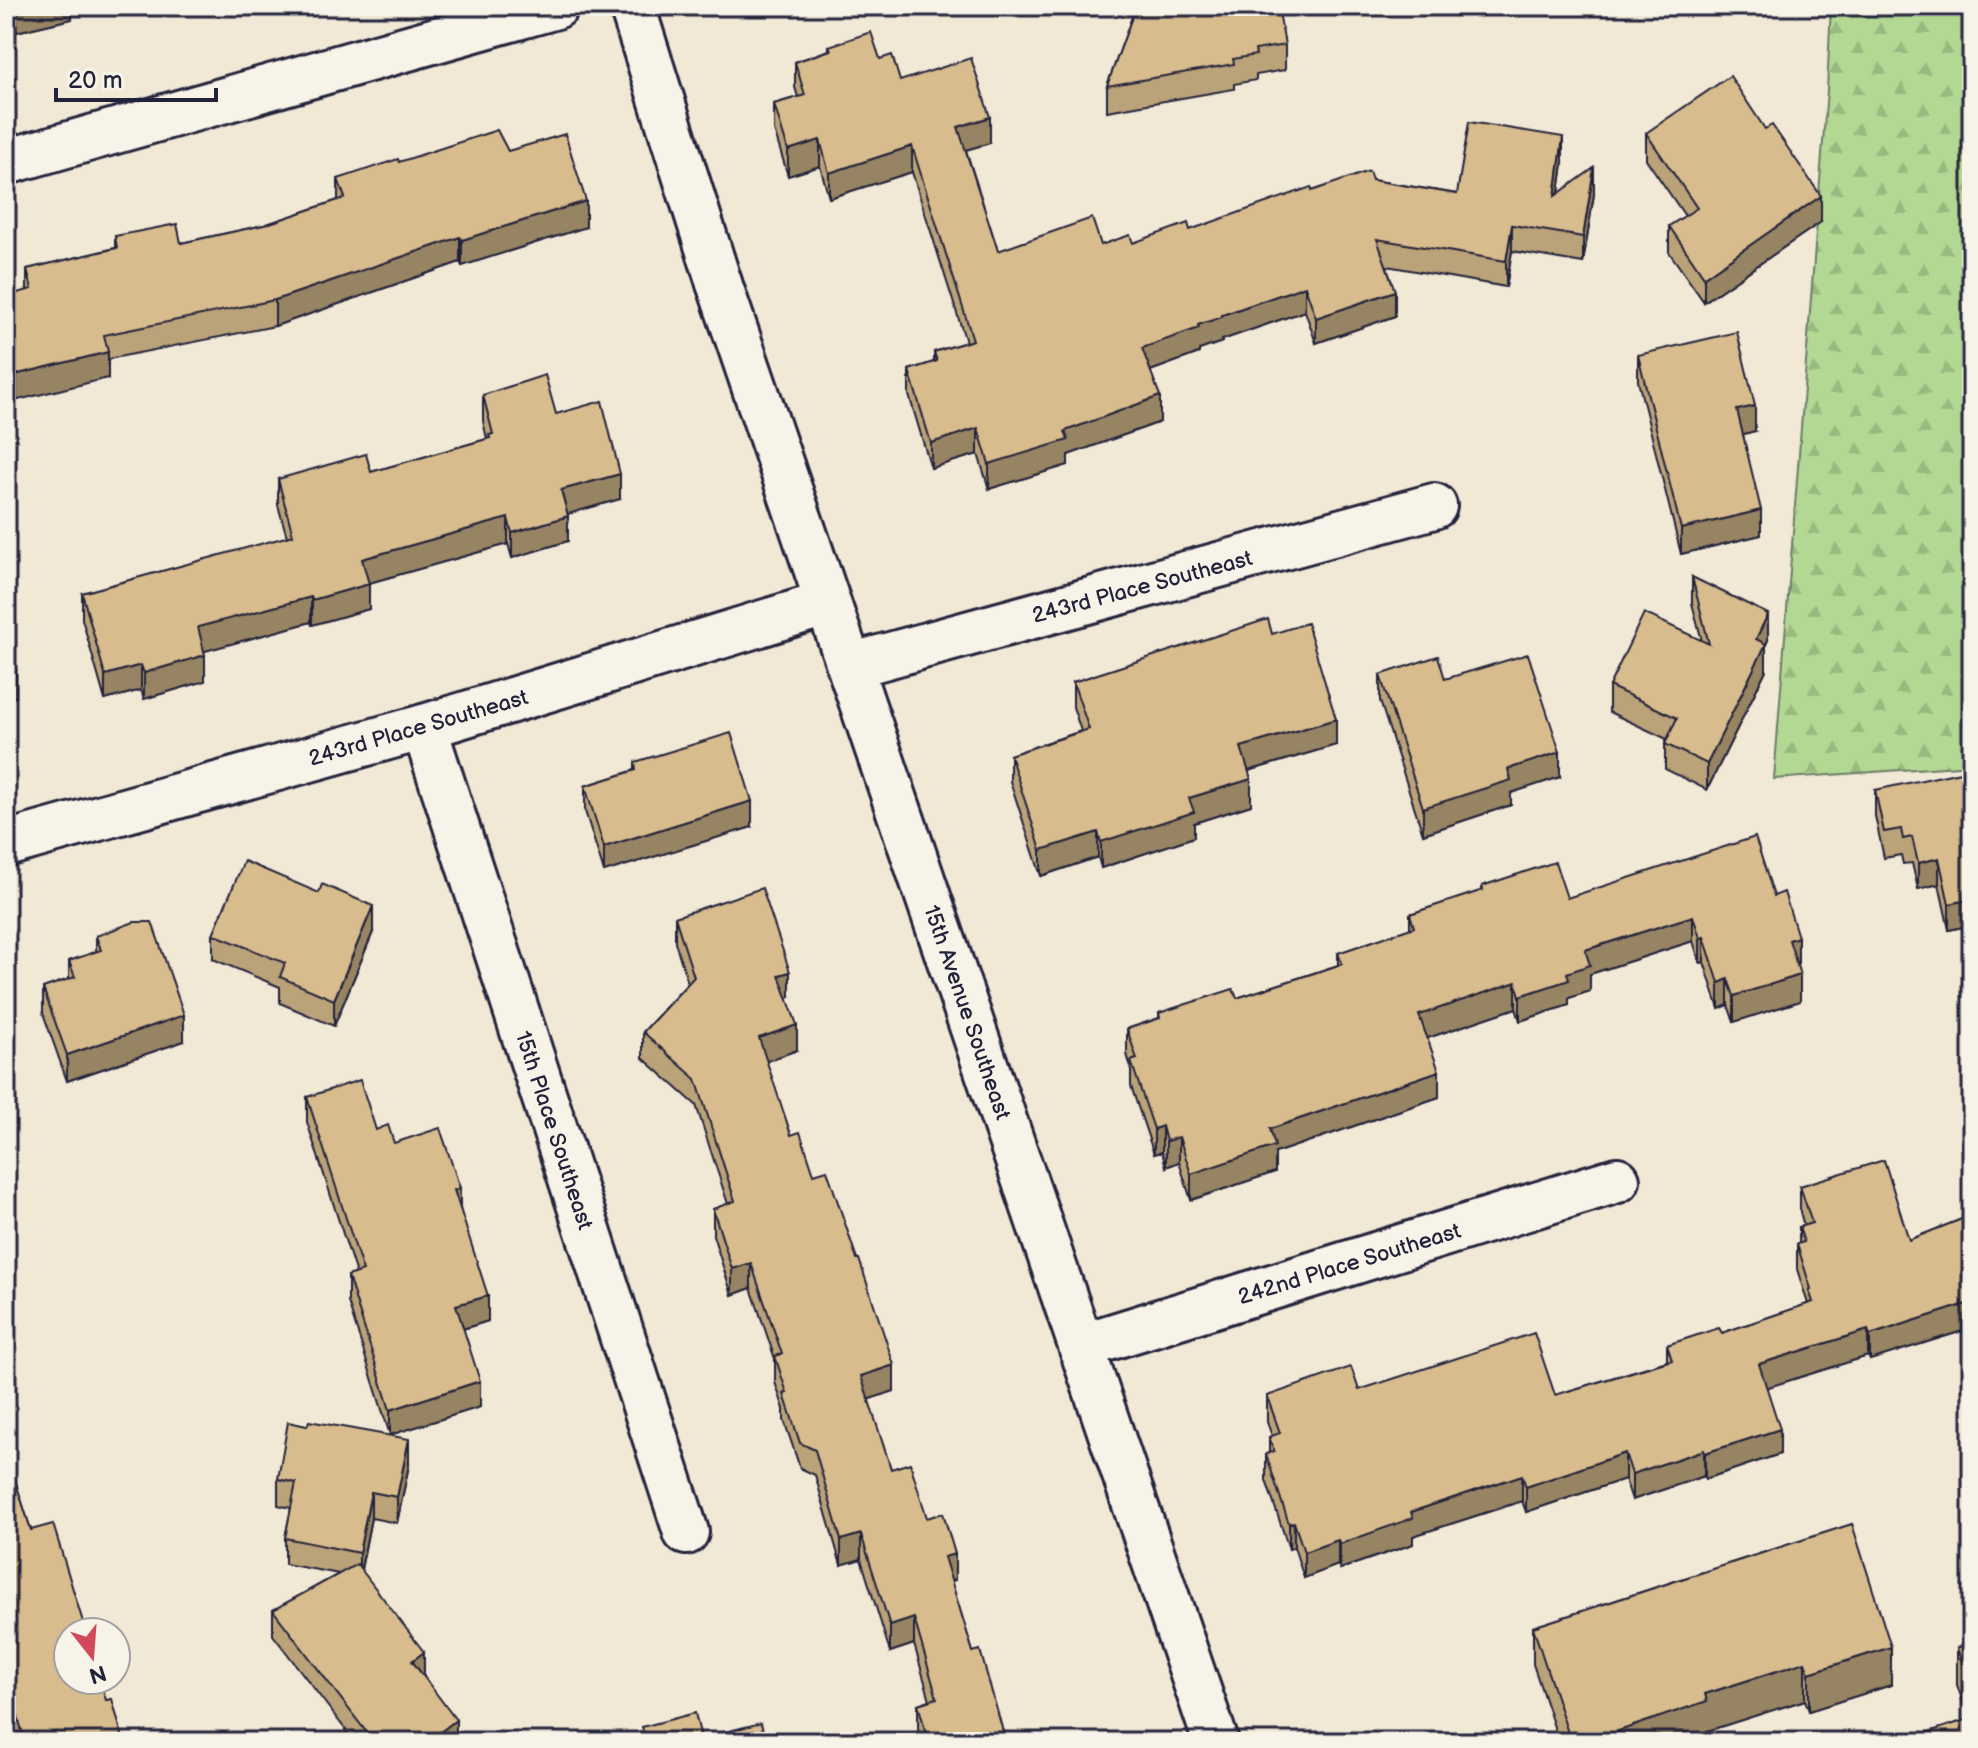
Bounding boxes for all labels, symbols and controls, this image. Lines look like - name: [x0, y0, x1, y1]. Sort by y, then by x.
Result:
- scale bar: [56, 52, 216, 102]
- text: 20 m: [68, 66, 123, 95]
- street label: 243rd Place Southeast: [1029, 545, 1256, 630]
- street label: 243rd Place Southeast: [306, 684, 531, 773]
- street label: 15th Avenue Southeast: [917, 902, 1016, 1124]
- street label: 15th Place Southeast: [509, 1028, 598, 1233]
- street label: 242nd Place Southeast: [1235, 1218, 1464, 1311]
- north arrow: [52, 1616, 132, 1696]
- text: N: [86, 1658, 109, 1689]

